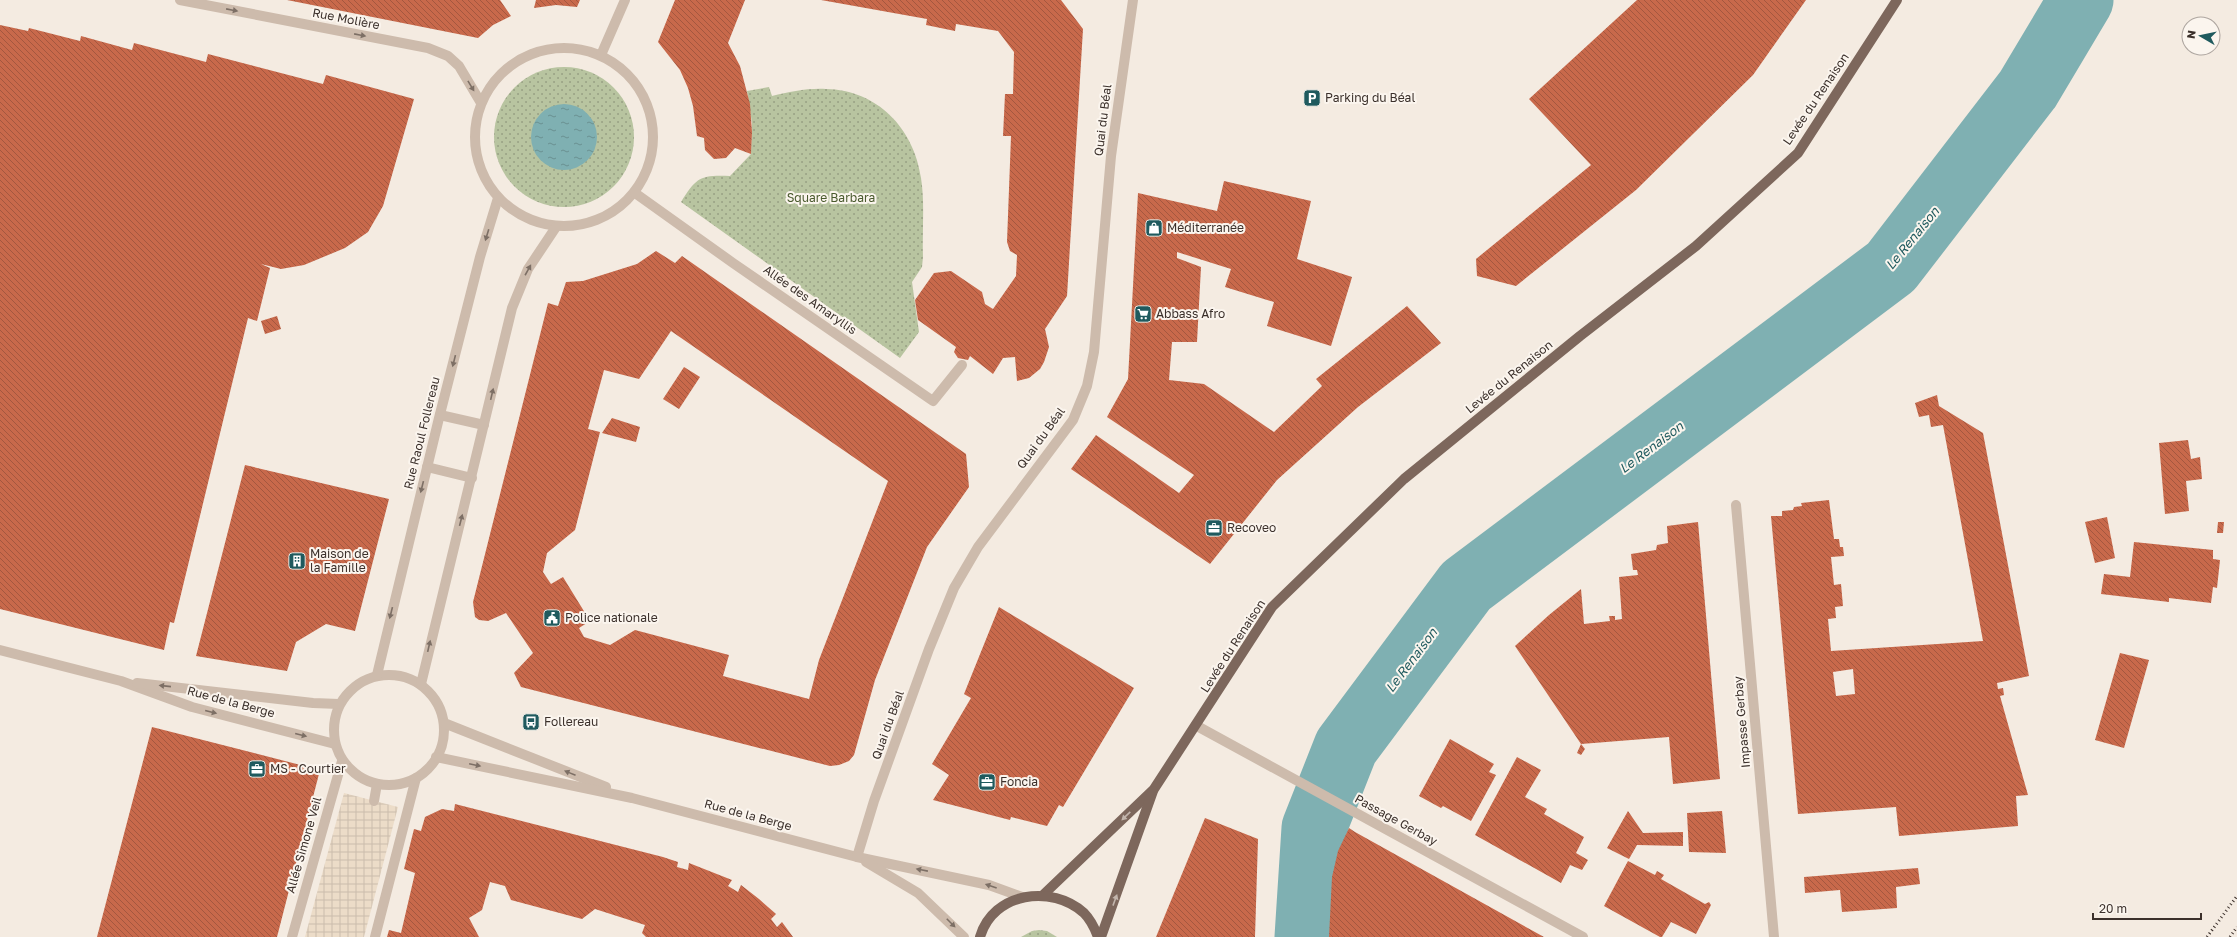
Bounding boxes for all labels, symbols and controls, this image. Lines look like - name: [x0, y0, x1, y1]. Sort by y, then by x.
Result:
- street label: Rue Molière: [311, 5, 381, 32]
- one-way arrow: [226, 7, 238, 13]
- north arrow: [2181, 16, 2221, 56]
- text: N: [2184, 29, 2198, 40]
- one-way arrow: [354, 32, 366, 38]
- street label: Levée du Renaison: [1779, 50, 1852, 148]
- one-way arrow: [468, 80, 475, 92]
- street label: Quai du Béal: [1091, 83, 1114, 157]
- parking icon: Parking du Béal: [1302, 88, 1322, 108]
- place label: Parking du Béal: [1325, 90, 1415, 105]
- park label: Square Barbara: [787, 190, 875, 205]
- water label: Le Renaison: [1882, 203, 1943, 273]
- shop icon: Méditerranée: [1144, 218, 1164, 238]
- place label: Méditerranée: [1167, 220, 1244, 235]
- one-way arrow: [484, 230, 490, 242]
- street label: Allée des Amaryllis: [761, 262, 860, 337]
- one-way arrow: [525, 264, 532, 275]
- supermarket icon: Abbass Afro: [1133, 304, 1153, 324]
- place label: Abbass Afro: [1156, 306, 1225, 321]
- street label: Levée du Renaison: [1462, 337, 1555, 416]
- one-way arrow: [451, 355, 457, 367]
- street label: Rue Raoul Follereau: [400, 375, 443, 491]
- one-way arrow: [489, 388, 495, 400]
- street label: Quai du Béal: [1013, 404, 1068, 471]
- water label: Le Renaison: [1616, 417, 1687, 476]
- one-way arrow: [419, 481, 425, 493]
- one-way arrow: [458, 514, 464, 526]
- office icon: Recoveo: [1204, 518, 1224, 538]
- place label: Recoveo: [1227, 520, 1276, 535]
- place label: Maison de la Famille: [310, 546, 369, 575]
- building icon: Maison de la Famille: [287, 551, 307, 571]
- street label: Levée du Renaison: [1197, 596, 1268, 695]
- one-way arrow: [388, 607, 394, 620]
- public building icon: Police nationale: [542, 608, 562, 628]
- place label: Police nationale: [565, 610, 658, 625]
- water label: Le Renaison: [1382, 624, 1441, 695]
- one-way arrow: [427, 640, 433, 652]
- street label: Impasse Gerbay: [1730, 675, 1753, 769]
- one-way arrow: [159, 682, 171, 689]
- street label: Rue de la Berge: [186, 683, 277, 720]
- street label: Quai du Béal: [868, 688, 907, 761]
- one-way arrow: [205, 709, 217, 715]
- bus stop icon: Follereau: [521, 712, 541, 732]
- place label: Follereau: [544, 714, 598, 729]
- one-way arrow: [294, 732, 307, 738]
- office icon: MS - Courtier: [247, 759, 267, 779]
- place label: MS - Courtier: [270, 761, 346, 776]
- one-way arrow: [469, 763, 481, 769]
- one-way arrow: [565, 770, 576, 776]
- office icon: Foncia: [977, 772, 997, 792]
- place label: Foncia: [1000, 774, 1038, 789]
- street label: Passage Gerbay: [1352, 791, 1440, 849]
- street label: Allée Simone Veil: [283, 795, 325, 895]
- street label: Rue de la Berge: [703, 796, 794, 833]
- one-way arrow: [1121, 811, 1131, 821]
- one-way arrow: [916, 867, 928, 873]
- one-way arrow: [985, 883, 997, 889]
- one-way arrow: [1112, 894, 1118, 906]
- scale bar: [2093, 895, 2201, 921]
- text: 20 m: [2099, 901, 2127, 916]
- one-way arrow: [946, 919, 956, 928]

